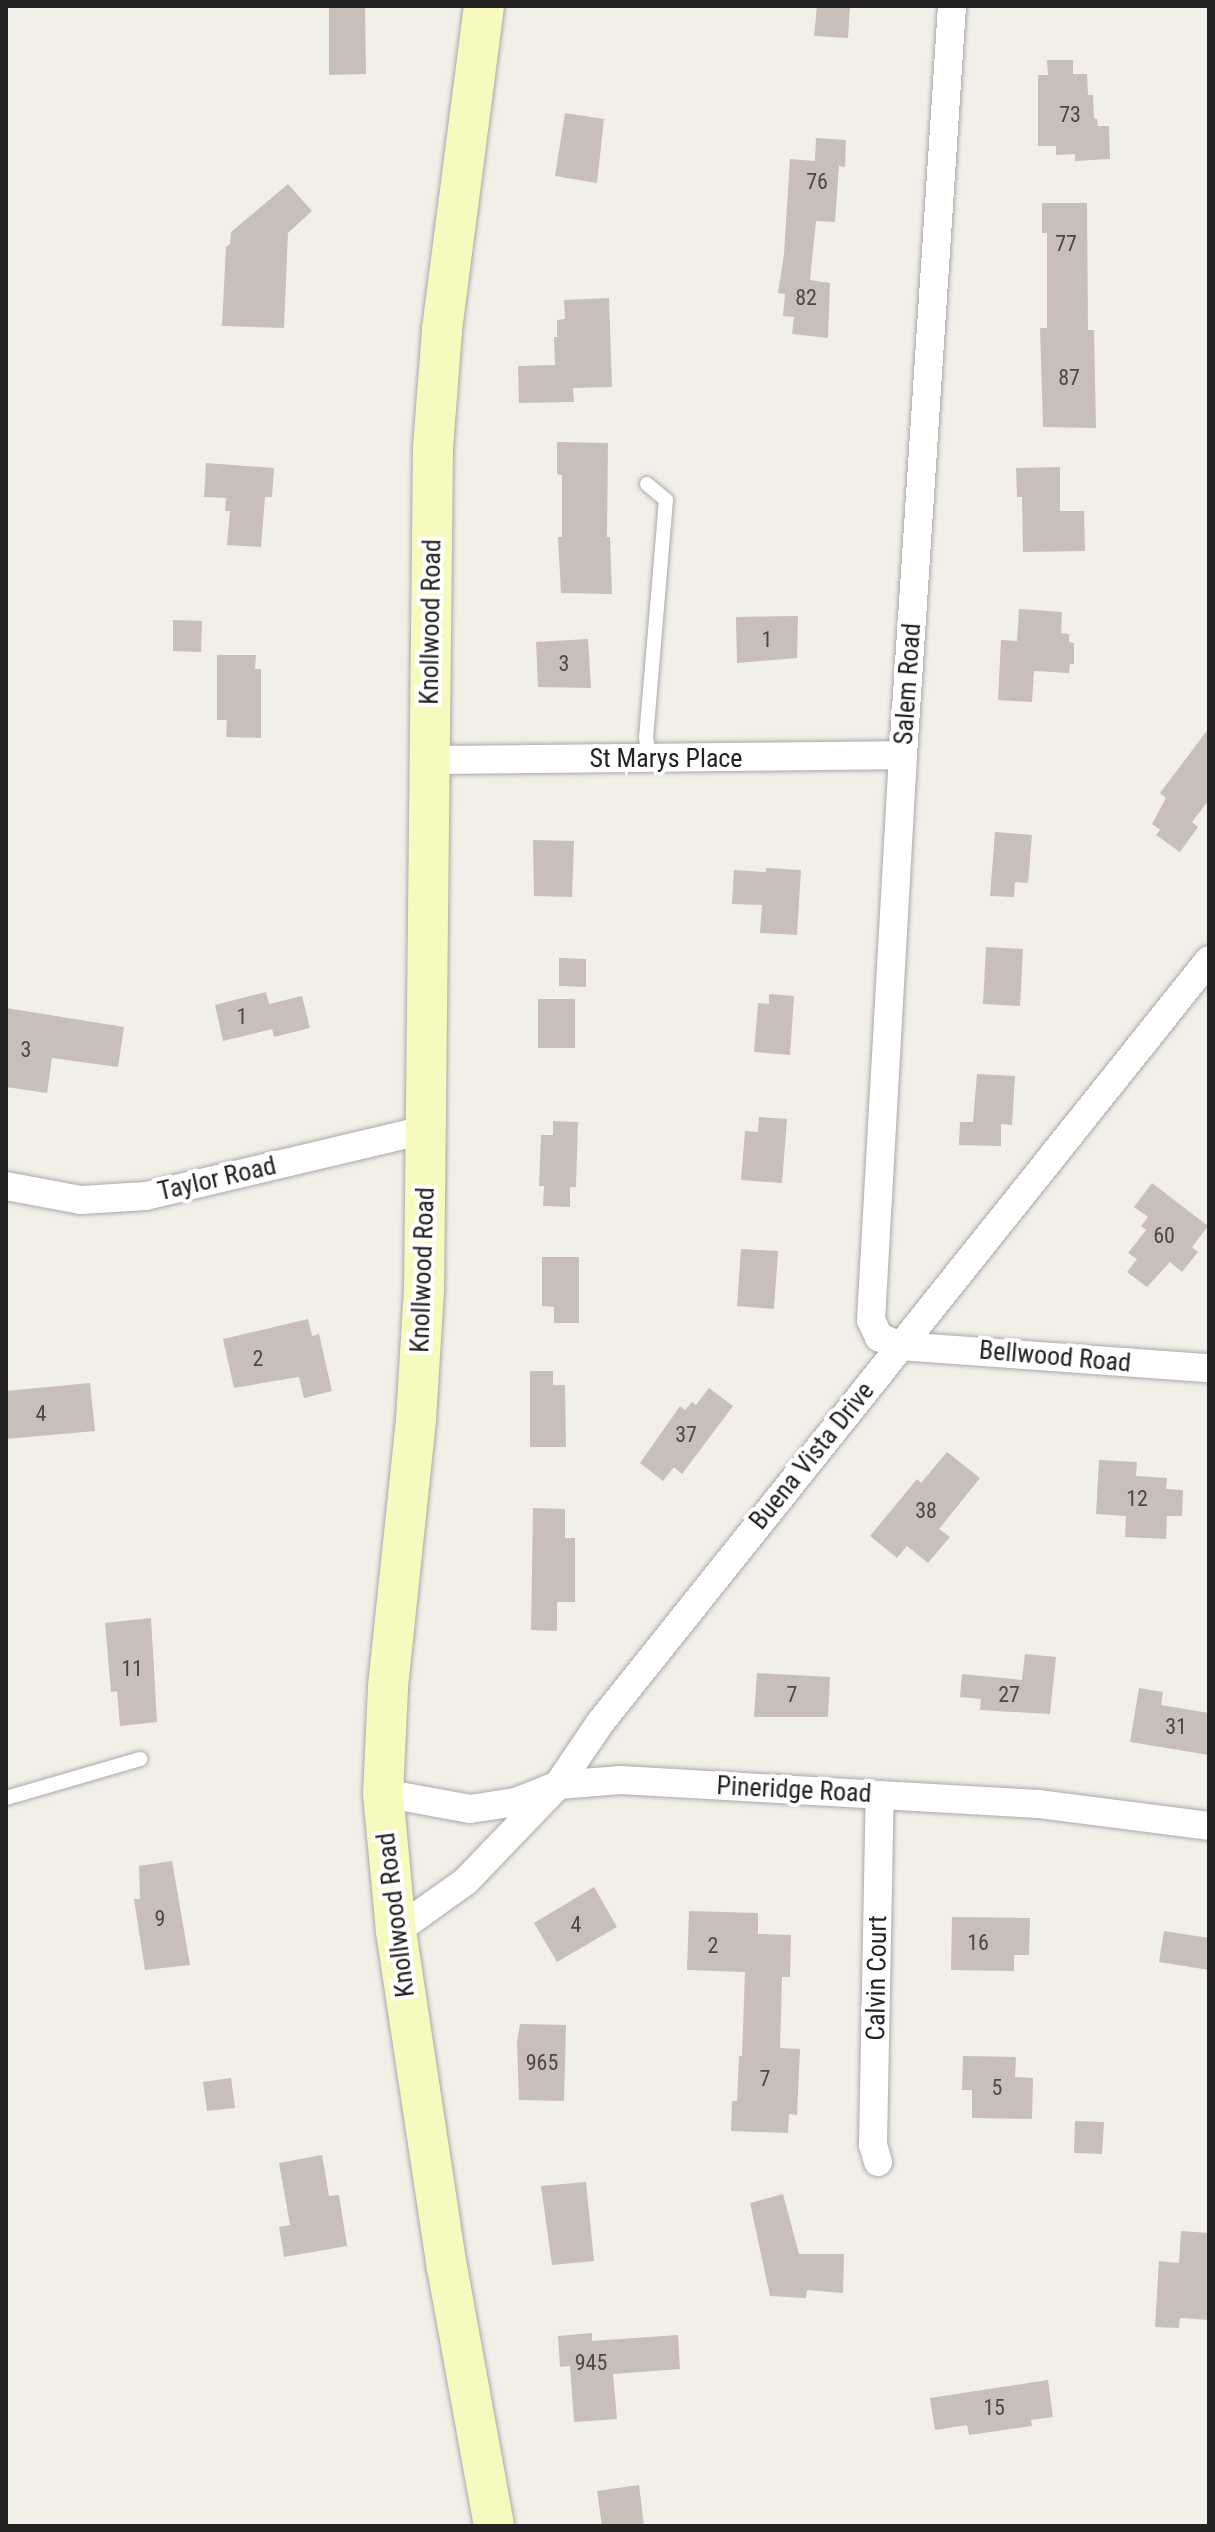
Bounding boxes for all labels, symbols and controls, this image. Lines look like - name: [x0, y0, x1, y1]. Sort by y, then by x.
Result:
- house number: 73: [1059, 102, 1081, 128]
- house number: 76: [806, 169, 828, 195]
- house number: 77: [1055, 231, 1077, 257]
- house number: 82: [795, 285, 817, 311]
- house number: 87: [1058, 365, 1080, 391]
- street label: Knollwood Road: [414, 539, 448, 705]
- street label: Salem Road: [888, 622, 928, 746]
- house number: 1: [762, 627, 772, 653]
- house number: 3: [559, 651, 569, 677]
- street label: St Marys Place: [589, 743, 743, 775]
- house number: 1: [237, 1004, 247, 1030]
- house number: 3: [21, 1037, 31, 1063]
- street label: Taylor Road: [155, 1150, 279, 1208]
- street label: Knollwood Road: [405, 1187, 441, 1353]
- house number: 60: [1153, 1223, 1175, 1249]
- street label: Bellwood Road: [978, 1335, 1132, 1379]
- house number: 2: [253, 1346, 263, 1372]
- street label: Buena Vista Drive: [743, 1376, 881, 1536]
- house number: 4: [36, 1401, 46, 1427]
- house number: 37: [675, 1422, 697, 1448]
- house number: 12: [1126, 1486, 1148, 1512]
- house number: 38: [915, 1498, 937, 1524]
- house number: 11: [121, 1656, 143, 1682]
- house number: 7: [787, 1682, 797, 1708]
- house number: 27: [998, 1682, 1020, 1708]
- house number: 31: [1165, 1714, 1187, 1740]
- street label: Pineridge Road: [716, 1770, 872, 1810]
- street label: Knollwood Road: [370, 1831, 422, 1999]
- house number: 9: [155, 1906, 165, 1932]
- house number: 4: [571, 1912, 581, 1938]
- street label: Calvin Court: [860, 1915, 894, 2041]
- house number: 16: [967, 1930, 989, 1956]
- house number: 2: [708, 1933, 718, 1959]
- house number: 965: [526, 2050, 558, 2076]
- house number: 7: [760, 2066, 770, 2092]
- house number: 5: [992, 2075, 1002, 2101]
- house number: 945: [575, 2350, 607, 2376]
- house number: 15: [983, 2395, 1005, 2421]

